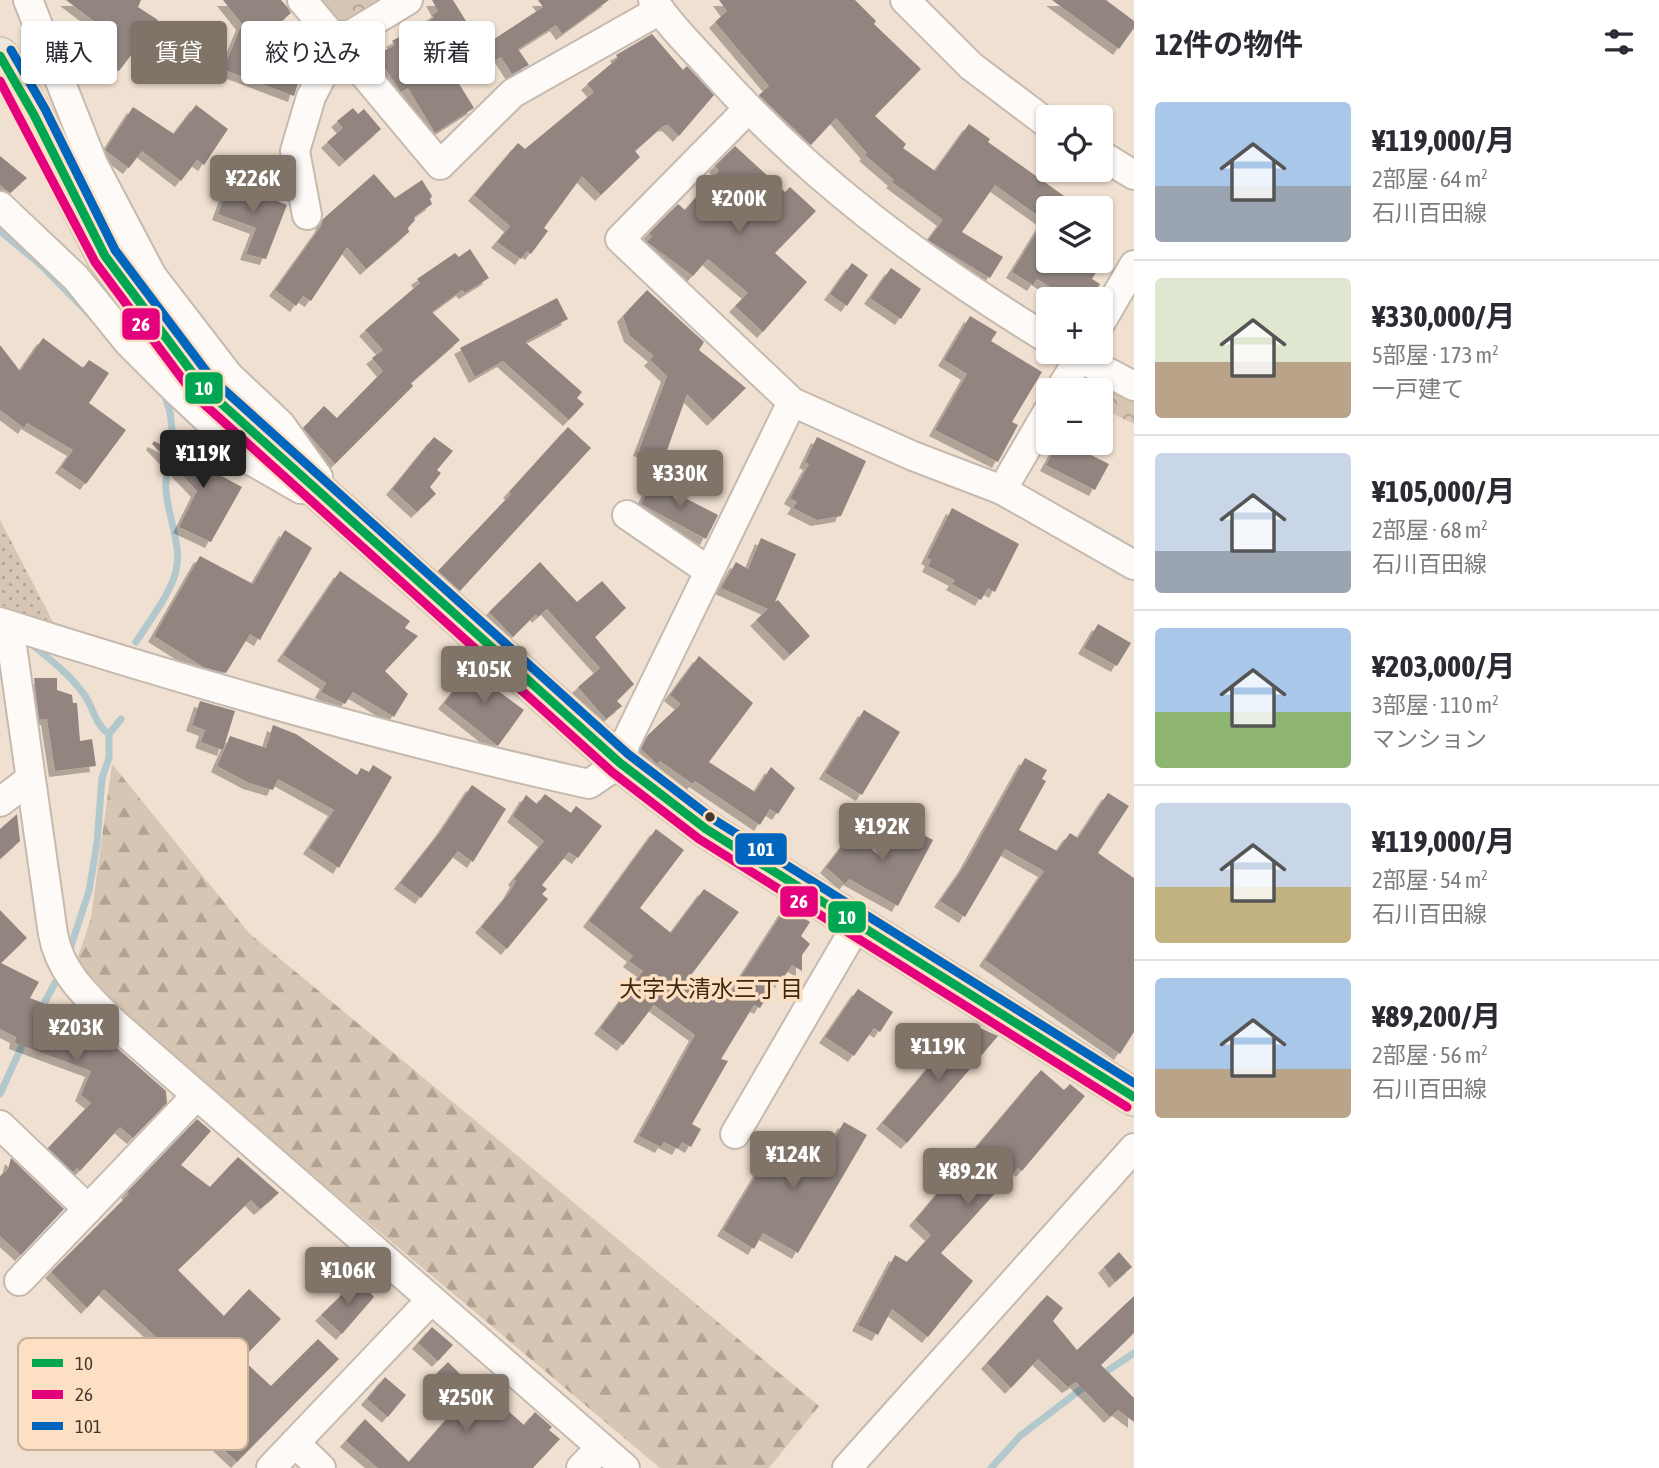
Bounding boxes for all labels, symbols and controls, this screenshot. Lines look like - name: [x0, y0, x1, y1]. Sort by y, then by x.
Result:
- chip: 購入: [21, 21, 117, 84]
- chip: 賃貸: [131, 21, 227, 84]
- chip: 絞り込み: [241, 21, 385, 84]
- chip: 新着: [399, 21, 495, 84]
- icon: filters: [1600, 23, 1638, 61]
- text: 12件の物件: [1155, 27, 1303, 61]
- map controls: [1036, 105, 1113, 455]
- button: locate: [1036, 105, 1113, 182]
- text: ¥119,000/月: [1372, 123, 1515, 157]
- icon: home: [1211, 130, 1295, 214]
- pin: ¥226K: [204, 156, 302, 215]
- text: ¥226K: [226, 165, 280, 191]
- text: 2部屋 · 64 m²: [1372, 166, 1488, 192]
- pin: ¥200K: [690, 176, 788, 235]
- text: ¥200K: [712, 185, 766, 211]
- button: layers: [1036, 196, 1113, 273]
- text: 石川百田線: [1372, 200, 1487, 226]
- button: +: [1036, 287, 1113, 364]
- text: ¥330,000/月: [1372, 299, 1515, 333]
- icon: home: [1211, 306, 1295, 390]
- line badge: 26: [121, 307, 161, 341]
- text: 26: [132, 313, 150, 335]
- text: 5部屋 · 173 m²: [1372, 342, 1499, 368]
- line badge: 10: [184, 371, 224, 405]
- text: 一戸建て: [1372, 376, 1464, 402]
- text: 10: [195, 377, 213, 399]
- button: −: [1036, 378, 1113, 455]
- pin: ¥119K: [154, 430, 252, 490]
- text: ¥119K: [176, 440, 230, 466]
- pin: ¥330K: [631, 450, 729, 510]
- text: ¥330K: [653, 460, 707, 486]
- text: ¥105,000/月: [1372, 474, 1515, 508]
- icon: home: [1211, 481, 1295, 565]
- text: 2部屋 · 68 m²: [1372, 517, 1488, 543]
- text: 石川百田線: [1372, 551, 1487, 577]
- pin: ¥105K: [435, 646, 533, 706]
- text: ¥203,000/月: [1372, 649, 1515, 683]
- text: ¥105K: [457, 656, 511, 682]
- icon: home: [1211, 656, 1295, 740]
- text: 3部屋 · 110 m²: [1372, 692, 1499, 718]
- text: マンション: [1372, 726, 1487, 752]
- pin: ¥192K: [833, 804, 931, 863]
- unlabelled marker: [703, 810, 717, 824]
- text: ¥192K: [855, 813, 909, 839]
- text: ¥119,000/月: [1372, 824, 1515, 858]
- icon: home: [1211, 831, 1295, 915]
- line badge: 101: [734, 832, 788, 866]
- text: 101: [748, 838, 774, 860]
- text: 2部屋 · 54 m²: [1372, 867, 1488, 893]
- line badge: 26: [779, 885, 819, 918]
- text: 26: [790, 890, 808, 912]
- line badge: 10: [827, 900, 867, 934]
- text: 石川百田線: [1372, 901, 1487, 927]
- text: 10: [838, 906, 856, 928]
- district label: 大字大清水三丁目: [619, 976, 803, 1002]
- text: ¥89,200/月: [1372, 999, 1501, 1033]
- pin: ¥203K: [27, 1004, 125, 1064]
- icon: home: [1211, 1006, 1295, 1090]
- text: ¥203K: [49, 1014, 103, 1040]
- pin: ¥119K: [889, 1024, 987, 1083]
- text: ¥119K: [911, 1033, 965, 1059]
- text: 2部屋 · 56 m²: [1372, 1042, 1488, 1068]
- text: 石川百田線: [1372, 1076, 1487, 1102]
- pin: ¥124K: [744, 1132, 842, 1191]
- text: ¥124K: [766, 1141, 820, 1167]
- pin: ¥89.2K: [911, 1148, 1025, 1208]
- text: ¥89.2K: [939, 1158, 997, 1184]
- pin: ¥106K: [299, 1248, 397, 1307]
- text: ¥106K: [321, 1257, 375, 1283]
- legend: [18, 1338, 248, 1450]
- text: 10: [75, 1352, 93, 1374]
- pin: ¥250K: [417, 1374, 515, 1434]
- text: 26: [75, 1383, 93, 1405]
- text: ¥250K: [439, 1384, 493, 1410]
- text: 101: [75, 1415, 102, 1437]

